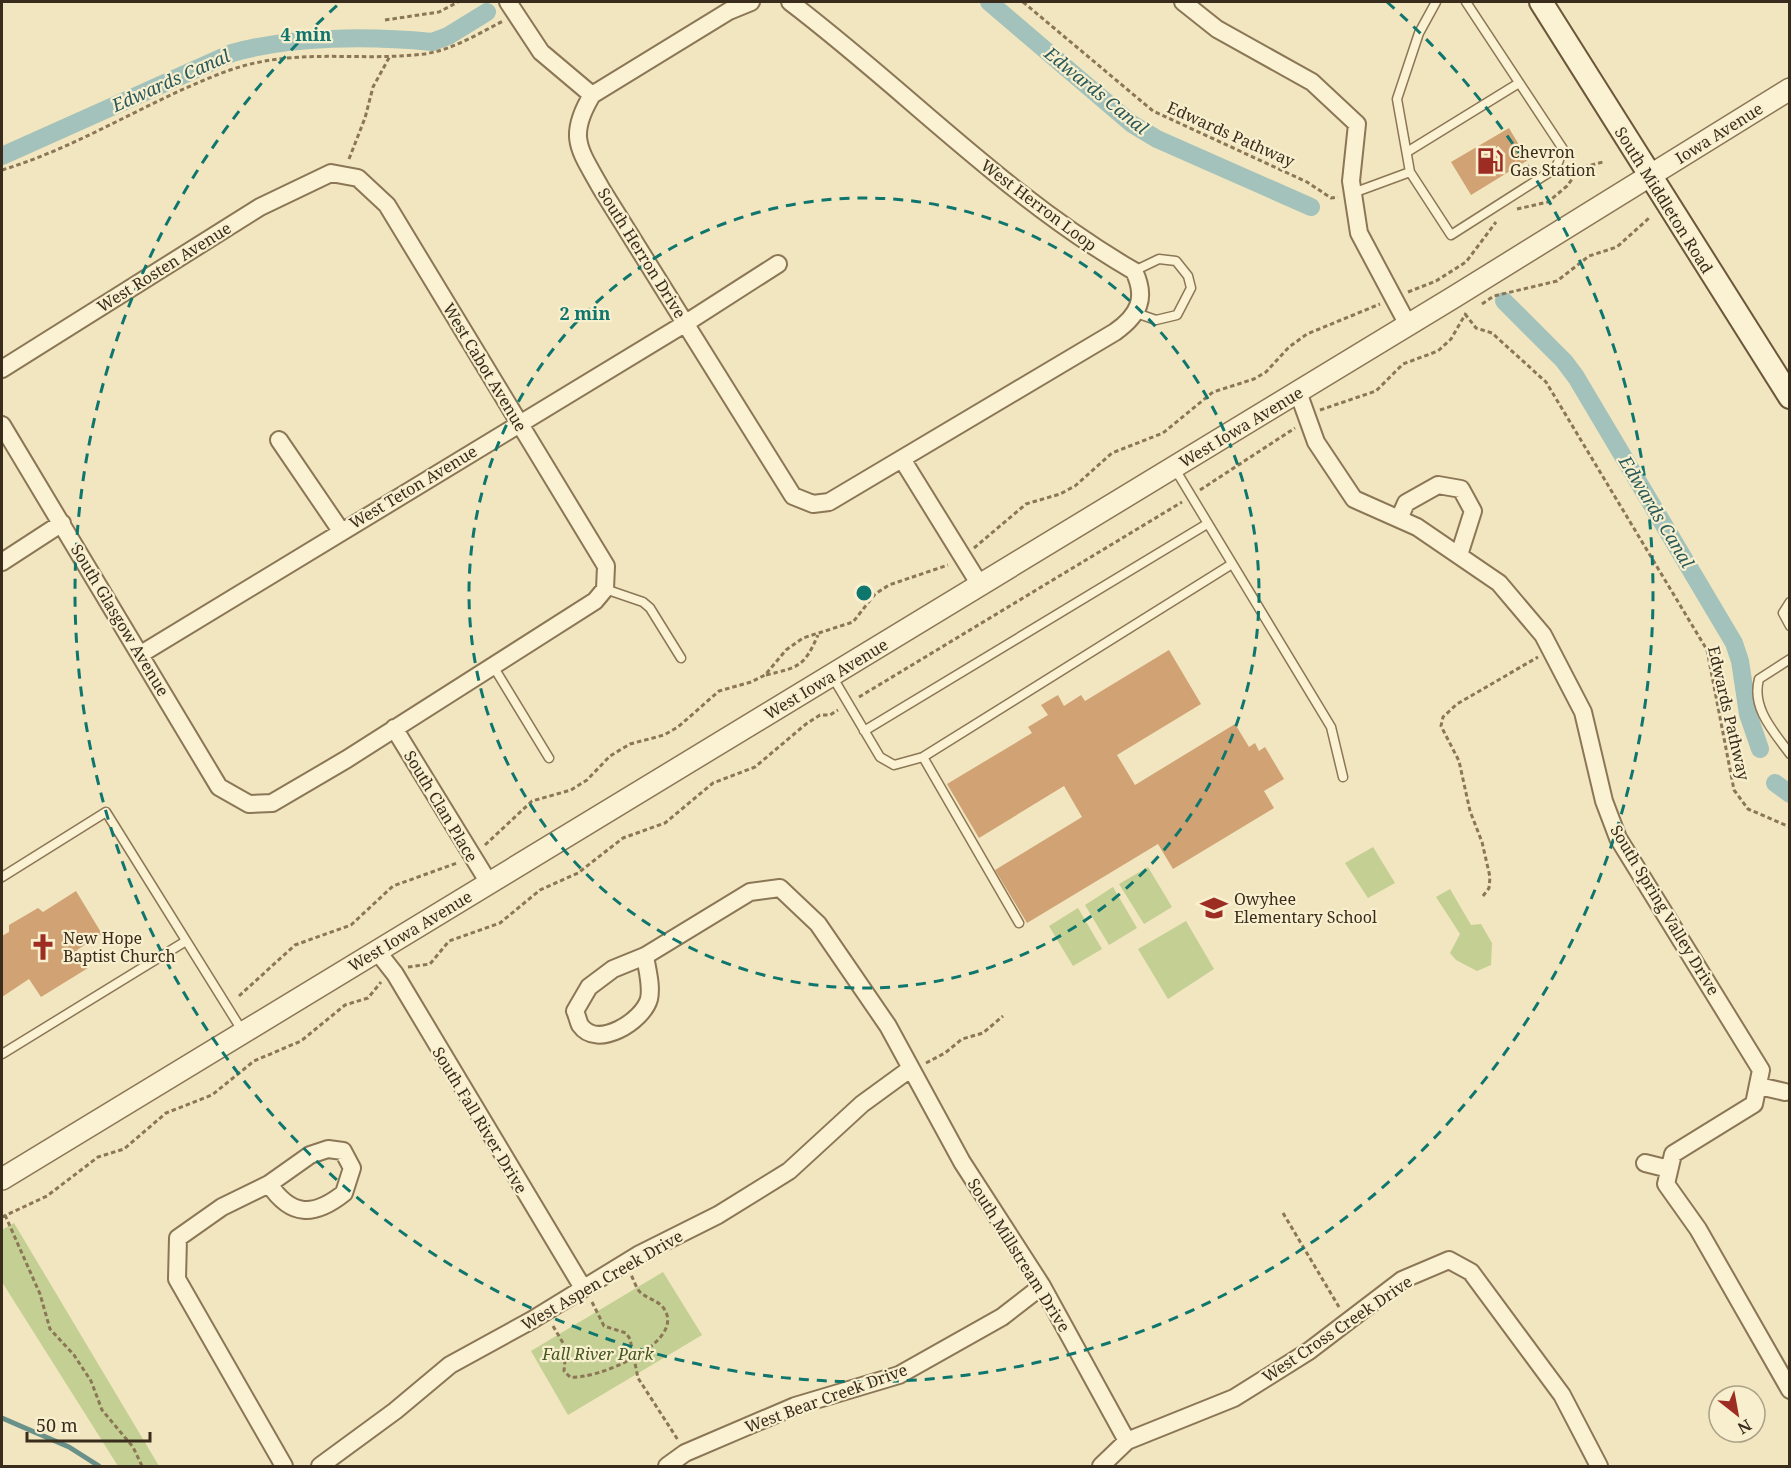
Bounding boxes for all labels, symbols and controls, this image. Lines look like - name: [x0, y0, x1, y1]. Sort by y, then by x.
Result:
- text: 4 min: [281, 22, 331, 46]
- water label: Edwards Canal: [1039, 40, 1154, 140]
- water label: Edwards Canal: [107, 43, 234, 117]
- street label: Edwards Pathway: [1164, 96, 1299, 172]
- street label: Iowa Avenue: [1671, 97, 1767, 169]
- street label: South Middleton Road: [1610, 122, 1718, 278]
- place label: Chevron Gas Station: [1510, 141, 1595, 181]
- fuel station icon: Chevron Gas Station: [1475, 146, 1505, 176]
- street label: West Herron Loop: [977, 154, 1101, 256]
- street label: South Herron Drive: [593, 183, 691, 323]
- street label: West Rosten Avenue: [93, 217, 235, 317]
- street label: West Cabot Avenue: [438, 299, 532, 435]
- text: 2 min: [560, 301, 610, 325]
- street label: West Iowa Avenue: [1175, 381, 1307, 473]
- street label: West Teton Avenue: [345, 440, 481, 534]
- water label: Edwards Canal: [1613, 450, 1700, 572]
- street label: South Glasgow Avenue: [66, 540, 174, 700]
- centre of rings: [854, 583, 874, 603]
- street label: West Iowa Avenue: [760, 633, 892, 725]
- street label: Edwards Pathway: [1703, 644, 1755, 783]
- street label: South Clan Place: [399, 746, 483, 866]
- street label: South Spring Valley Drive: [1605, 821, 1725, 999]
- street label: West Iowa Avenue: [344, 885, 476, 977]
- place label: Owyhee Elementary School: [1234, 888, 1377, 928]
- school or university icon: Owyhee Elementary School: [1199, 893, 1229, 923]
- place label: New Hope Baptist Church: [63, 927, 176, 967]
- church icon: New Hope Baptist Church: [28, 932, 58, 962]
- street label: South Fall River Drive: [428, 1043, 532, 1197]
- street label: South Millstream Drive: [963, 1174, 1075, 1336]
- street label: West Aspen Creek Drive: [517, 1225, 687, 1335]
- street label: West Cross Creek Drive: [1258, 1270, 1416, 1388]
- park label: Fall River Park: [541, 1343, 655, 1365]
- street label: West Bear Creek Drive: [742, 1358, 910, 1438]
- north arrow: [1707, 1384, 1767, 1444]
- scale bar: [27, 1405, 150, 1443]
- text: 50 m: [36, 1413, 78, 1437]
- text: N: [1733, 1414, 1756, 1440]

